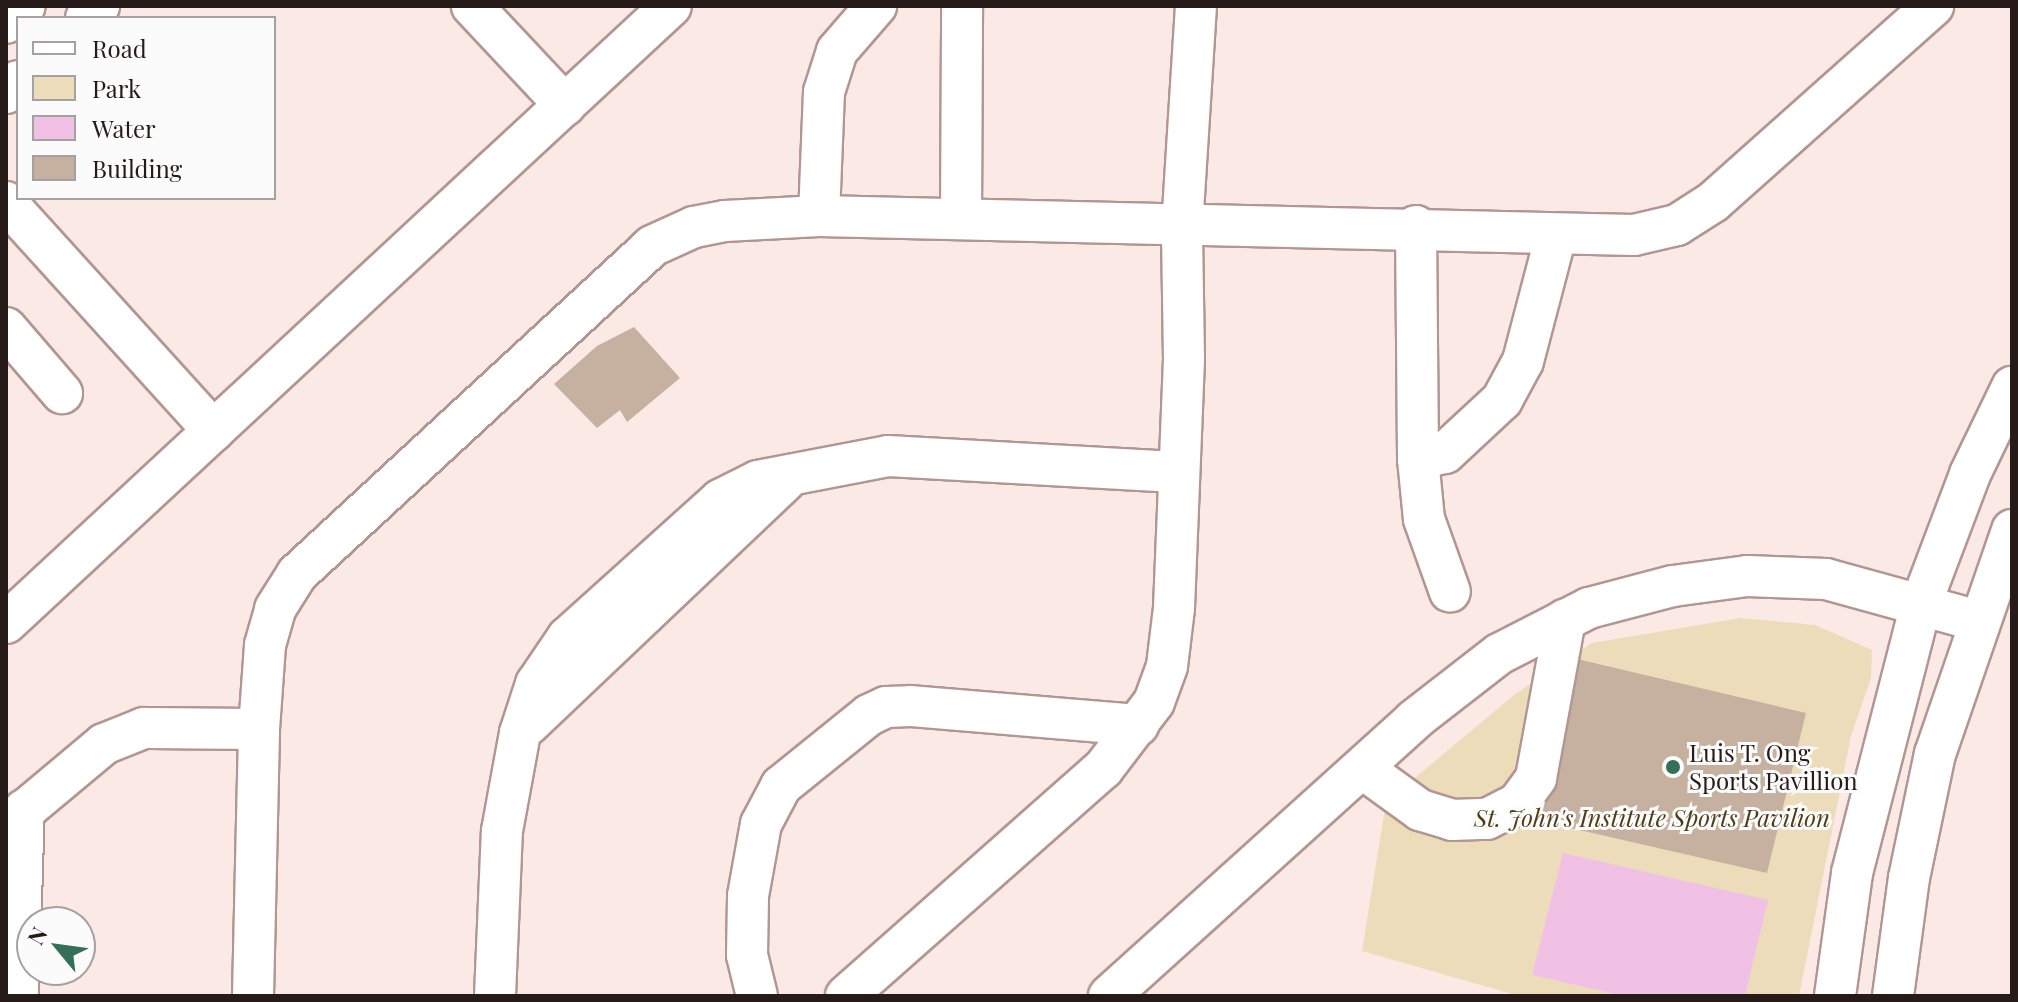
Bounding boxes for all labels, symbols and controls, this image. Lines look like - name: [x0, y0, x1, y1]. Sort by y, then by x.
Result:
- legend: [16, 16, 276, 200]
- text: Road: [92, 32, 147, 64]
- text: Park: [92, 72, 141, 104]
- text: Water: [92, 112, 156, 144]
- text: Building: [92, 152, 182, 184]
- place label: Luis T. Ong Sports Pavillion: [1689, 739, 1858, 795]
- marker: Luis T. Ong Sports Pavillion: [1664, 758, 1682, 776]
- park label: St. John's Institute Sports Pavilion: [1474, 804, 1830, 832]
- north arrow: [16, 906, 96, 986]
- text: N: [20, 921, 54, 950]

